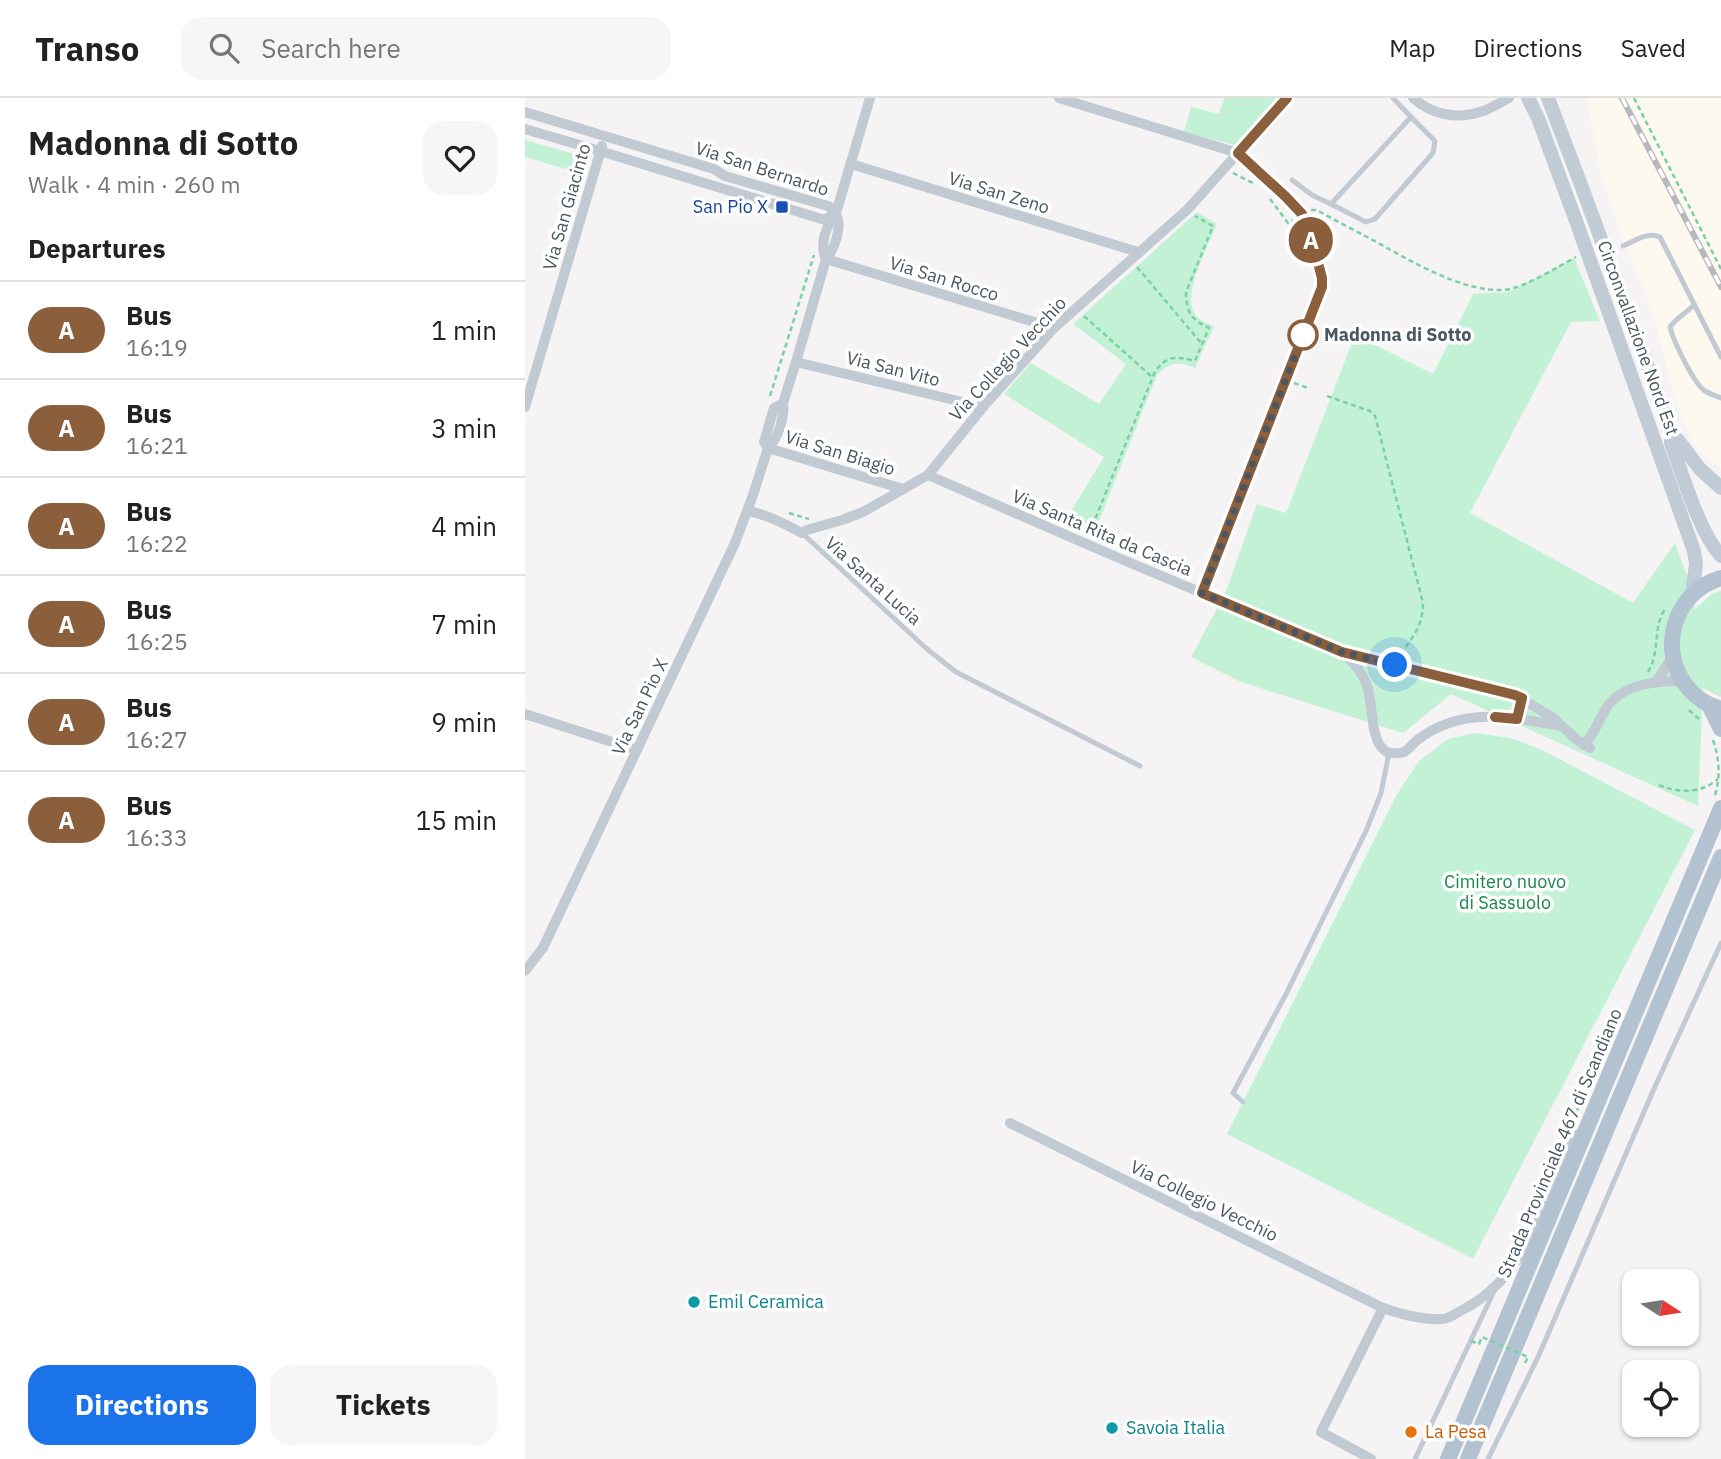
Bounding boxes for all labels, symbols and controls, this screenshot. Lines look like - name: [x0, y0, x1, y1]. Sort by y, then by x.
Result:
- search box: [181, 17, 671, 80]
- text: Transo: [35, 27, 139, 70]
- icon: search: [205, 29, 243, 67]
- text: Search here: [261, 31, 401, 65]
- text: Map: [1389, 32, 1435, 64]
- text: Directions: [1473, 32, 1583, 64]
- text: Saved: [1621, 32, 1686, 64]
- text: Madonna di Sotto: [28, 121, 298, 164]
- button: heart: [423, 121, 497, 195]
- street label: Via San Bernardo: [693, 136, 832, 201]
- street label: Via San Giacinto: [537, 141, 596, 273]
- street label: Via San Zeno: [946, 166, 1052, 219]
- text: Walk · 4 min · 260 m: [28, 169, 241, 199]
- place label: San Pio X: [693, 195, 768, 218]
- marker: San Pio X: [774, 199, 790, 215]
- line badge: A: [1288, 217, 1334, 263]
- text: A: [1303, 224, 1319, 256]
- text: Departures: [28, 231, 166, 265]
- street label: Circonvallazione Nord Est: [1592, 237, 1684, 438]
- street label: Via San Rocco: [887, 251, 1002, 306]
- street label: Via Collegio Vecchio: [944, 292, 1071, 426]
- text: Bus: [126, 298, 172, 332]
- text: 1 min: [431, 313, 497, 347]
- text: A: [58, 314, 75, 346]
- marker: Madonna di Sotto: [1288, 320, 1318, 350]
- place label: Madonna di Sotto: [1324, 323, 1471, 346]
- text: 16:19: [126, 332, 188, 362]
- street label: Via San Vito: [844, 346, 942, 391]
- text: Bus: [126, 396, 172, 430]
- text: 3 min: [431, 411, 497, 445]
- text: A: [58, 412, 75, 444]
- street label: Via San Biagio: [782, 425, 898, 480]
- text: 16:21: [126, 430, 188, 460]
- street label: Via Santa Rita da Cascia: [1009, 484, 1196, 581]
- text: Bus: [126, 494, 172, 528]
- text: 4 min: [431, 509, 497, 543]
- text: A: [58, 510, 75, 542]
- text: 16:22: [126, 528, 188, 558]
- street label: Via Santa Lucia: [820, 531, 927, 630]
- text: Bus: [126, 592, 172, 626]
- text: 7 min: [431, 607, 497, 641]
- text: A: [58, 608, 75, 640]
- text: 16:25: [126, 626, 188, 656]
- your location: [1377, 647, 1412, 682]
- street label: Via San Pio X: [606, 655, 673, 759]
- text: Bus: [126, 690, 172, 724]
- text: 9 min: [431, 705, 497, 739]
- text: A: [58, 706, 75, 738]
- text: 16:27: [126, 724, 188, 754]
- text: Bus: [126, 788, 172, 822]
- text: 15 min: [416, 803, 497, 837]
- text: A: [58, 804, 75, 836]
- text: 16:33: [126, 822, 188, 852]
- park label: Cimitero nuovo di Sassuolo: [1444, 870, 1566, 914]
- street label: Strada Provinciale 467 di Scandiano: [1492, 1005, 1627, 1281]
- street label: Via Collegio Vecchio: [1127, 1155, 1282, 1246]
- north arrow: [1622, 1269, 1699, 1346]
- map controls: [1622, 1269, 1699, 1437]
- place label: Emil Ceramica: [708, 1290, 824, 1313]
- marker: Emil Ceramica: [686, 1294, 702, 1310]
- button: locate: [1622, 1360, 1699, 1437]
- button: Directions: [28, 1365, 256, 1445]
- button: Tickets: [270, 1365, 497, 1445]
- place label: Savoia Italia: [1126, 1416, 1226, 1439]
- marker: Savoia Italia: [1104, 1420, 1120, 1436]
- place label: La Pesa: [1425, 1420, 1487, 1443]
- marker: La Pesa: [1403, 1424, 1419, 1440]

